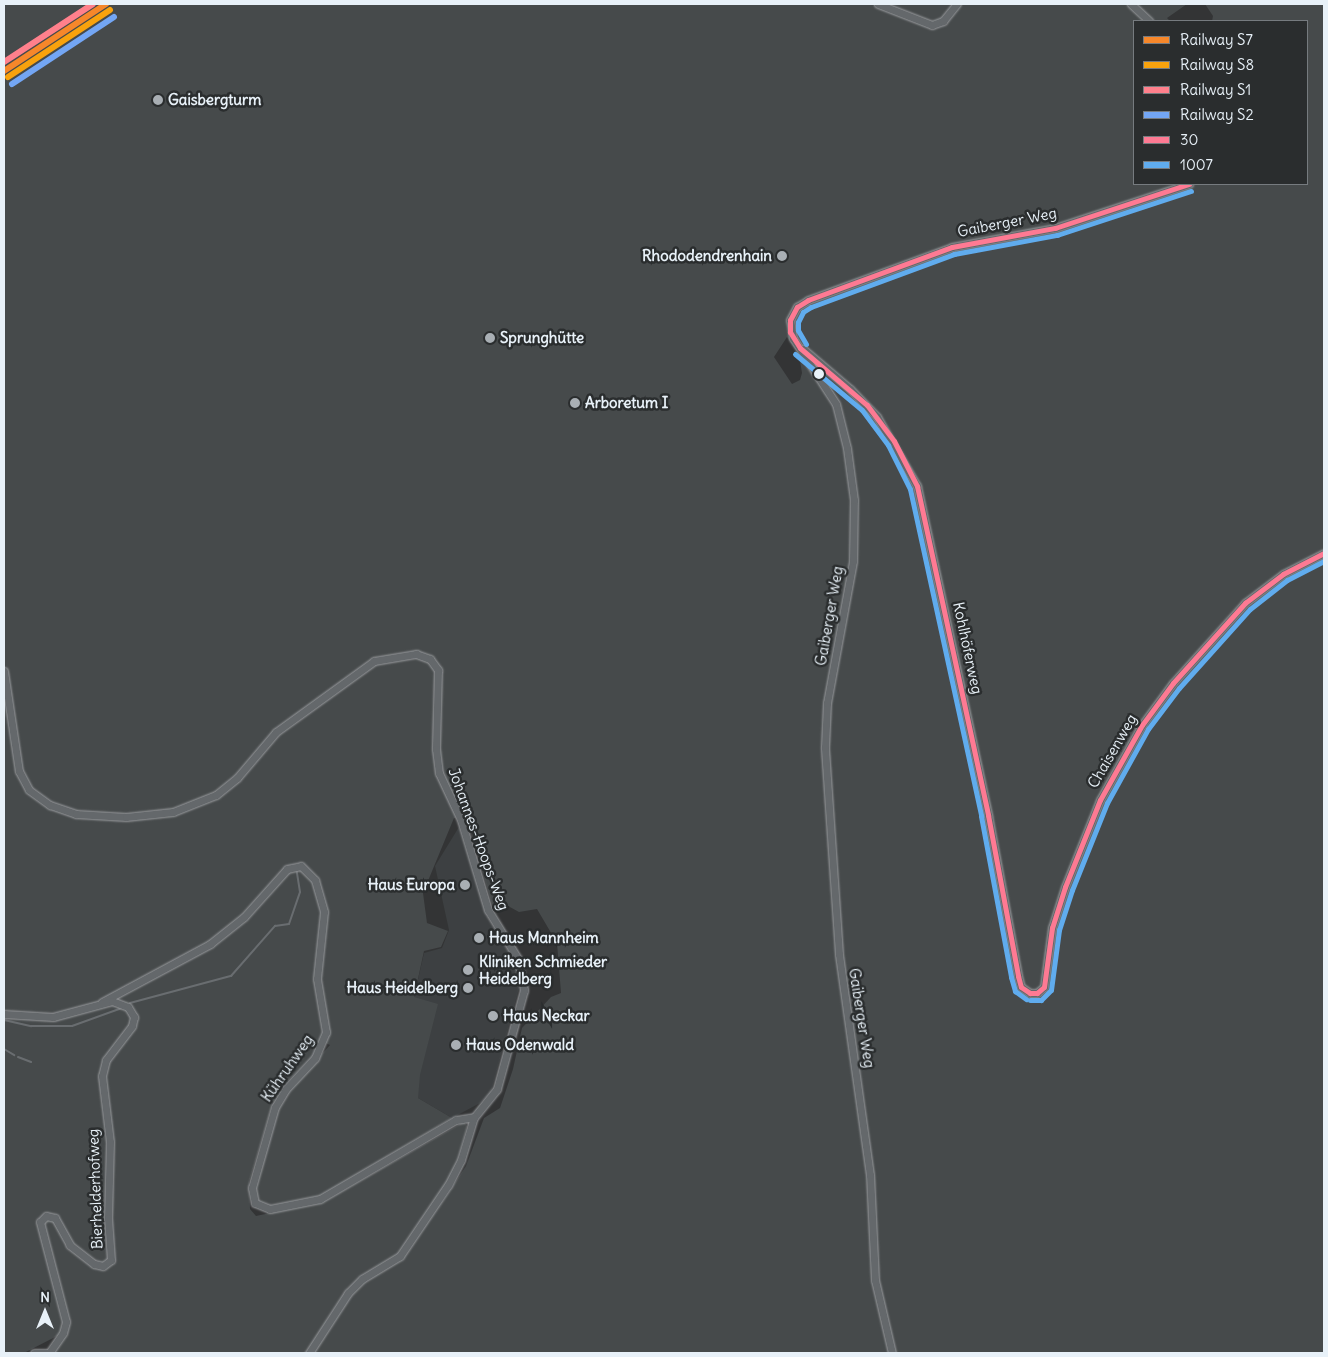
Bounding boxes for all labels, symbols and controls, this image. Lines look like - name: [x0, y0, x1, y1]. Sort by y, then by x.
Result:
- legend: [1133, 20, 1308, 185]
- text: Railway S7: [1180, 30, 1253, 49]
- text: Railway S8: [1180, 55, 1254, 74]
- text: Railway S1: [1180, 80, 1251, 99]
- place label: Gaisbergturm: [168, 91, 261, 109]
- marker: Gaisbergturm: [152, 94, 164, 106]
- text: Railway S2: [1180, 105, 1254, 124]
- text: 30: [1180, 130, 1198, 149]
- text: 1007: [1180, 155, 1213, 174]
- street label: Gaiberger Weg: [956, 204, 1058, 240]
- place label: Rhododendrenhain: [642, 247, 772, 265]
- marker: Rhododendrenhain: [776, 250, 788, 262]
- place label: Sprunghütte: [500, 329, 584, 347]
- marker: Sprunghütte: [484, 332, 496, 344]
- unlabelled marker: [814, 369, 824, 379]
- place label: Arboretum I: [585, 394, 668, 412]
- marker: Arboretum I: [569, 397, 581, 409]
- street label: Gaiberger Weg: [811, 565, 847, 667]
- street label: Kohlhöferweg: [949, 600, 987, 696]
- street label: Chaisenweg: [1084, 711, 1140, 791]
- street label: Johannes-Hoops-Weg: [445, 765, 513, 913]
- place label: Haus Europa: [368, 876, 455, 894]
- marker: Haus Europa: [459, 879, 471, 891]
- place label: Haus Mannheim: [489, 929, 599, 947]
- marker: Haus Mannheim: [473, 932, 485, 944]
- place label: Kliniken Schmieder Heidelberg: [479, 952, 607, 987]
- marker: Kliniken Schmieder Heidelberg: [461, 963, 475, 977]
- street label: Gaiberger Weg: [845, 967, 879, 1069]
- place label: Haus Heidelberg: [347, 979, 458, 997]
- marker: Haus Heidelberg: [462, 982, 474, 994]
- place label: Haus Neckar: [503, 1007, 590, 1025]
- marker: Haus Neckar: [487, 1010, 499, 1022]
- street label: Kühruhweg: [257, 1031, 317, 1105]
- place label: Haus Odenwald: [466, 1036, 574, 1054]
- marker: Haus Odenwald: [450, 1039, 462, 1051]
- street label: Bierhelderhofweg: [84, 1128, 106, 1250]
- north arrow: [20, 1287, 70, 1337]
- text: N: [40, 1288, 50, 1306]

